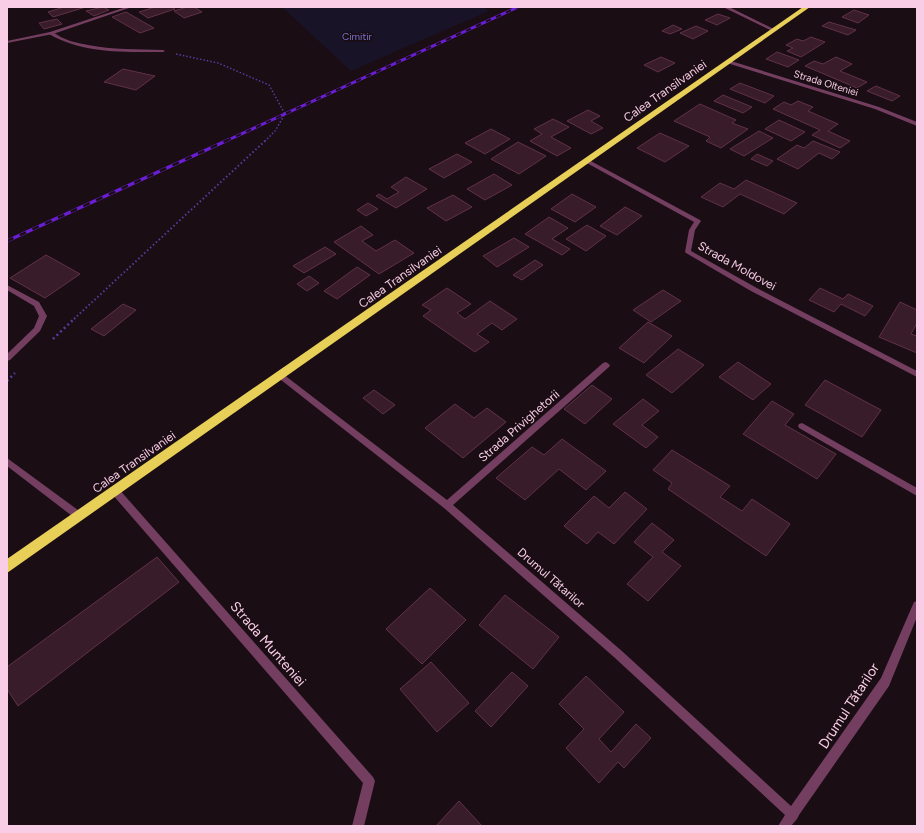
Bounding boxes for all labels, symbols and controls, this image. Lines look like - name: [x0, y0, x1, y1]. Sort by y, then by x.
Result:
- park label: Cimitir: [342, 30, 373, 43]
- street label: Calea Transilvaniei: [621, 57, 709, 125]
- street label: Strada Olteniei: [792, 67, 860, 99]
- street label: Strada Moldovei: [695, 239, 779, 293]
- street label: Calea Transilvaniei: [356, 243, 444, 311]
- street label: Strada Privighetorii: [476, 387, 562, 465]
- street label: Calea Transilvaniei: [90, 428, 178, 496]
- street label: Drumul Tătarilor: [514, 545, 588, 611]
- street label: Strada Munteniei: [227, 598, 309, 690]
- street label: Drumul Tătarilor: [815, 660, 883, 752]

